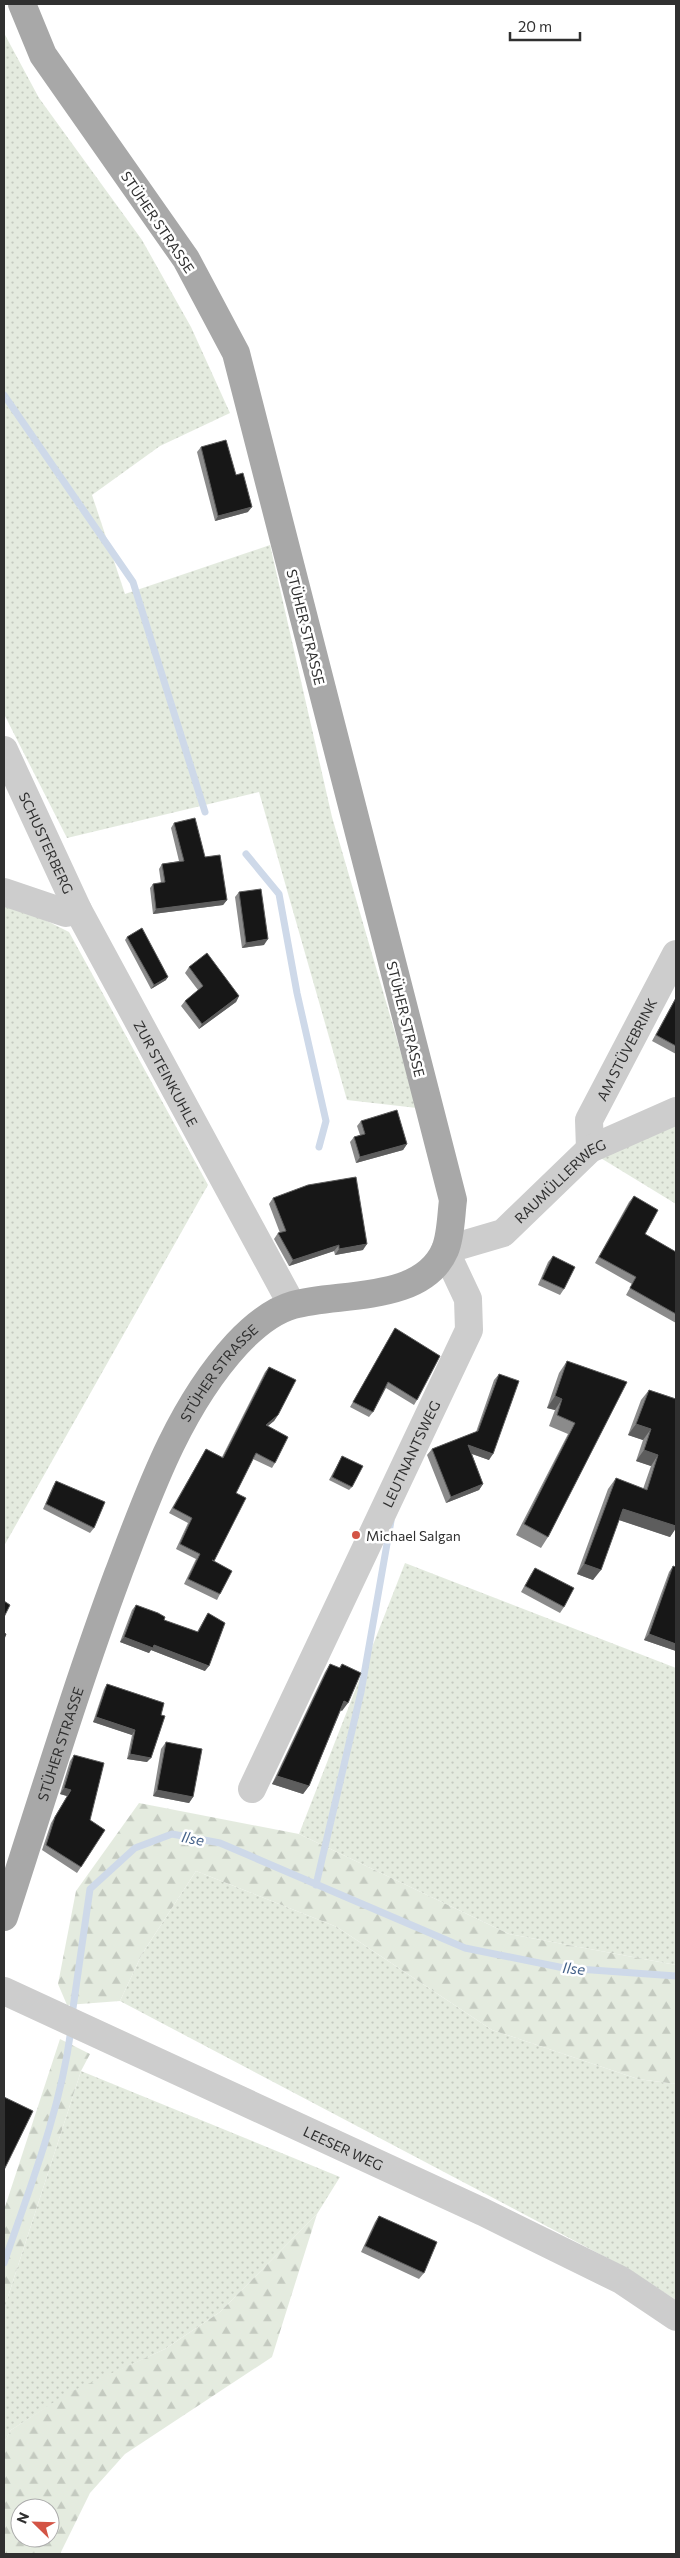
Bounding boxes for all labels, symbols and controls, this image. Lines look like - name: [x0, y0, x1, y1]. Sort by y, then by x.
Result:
- scale bar: [510, 10, 580, 42]
- text: 20 m: [518, 17, 552, 35]
- street label: STÜHER STRASSE: [118, 168, 198, 276]
- street label: STÜHER STRASSE: [283, 567, 329, 687]
- street label: SCHUSTERBERG: [16, 789, 78, 896]
- street label: STÜHER STRASSE: [383, 959, 429, 1079]
- street label: AM STÜVEBRINK: [592, 995, 660, 1103]
- street label: ZUR STEINKUHLE: [131, 1017, 202, 1129]
- street label: RAUMÜLLERWEG: [510, 1135, 608, 1226]
- street label: STÜHER STRASSE: [176, 1320, 261, 1425]
- street label: LEUTNANTSWEG: [378, 1397, 443, 1510]
- place label: Michael Salgan: [366, 1527, 461, 1544]
- marker: Michael Salgan: [350, 1529, 362, 1541]
- street label: STÜHER STRASSE: [33, 1684, 86, 1803]
- water label: Ilse: [180, 1827, 206, 1849]
- water label: Ilse: [562, 1958, 586, 1978]
- street label: LEESER WEG: [301, 2122, 386, 2173]
- north arrow: [10, 2498, 60, 2548]
- text: N: [13, 2510, 32, 2526]

